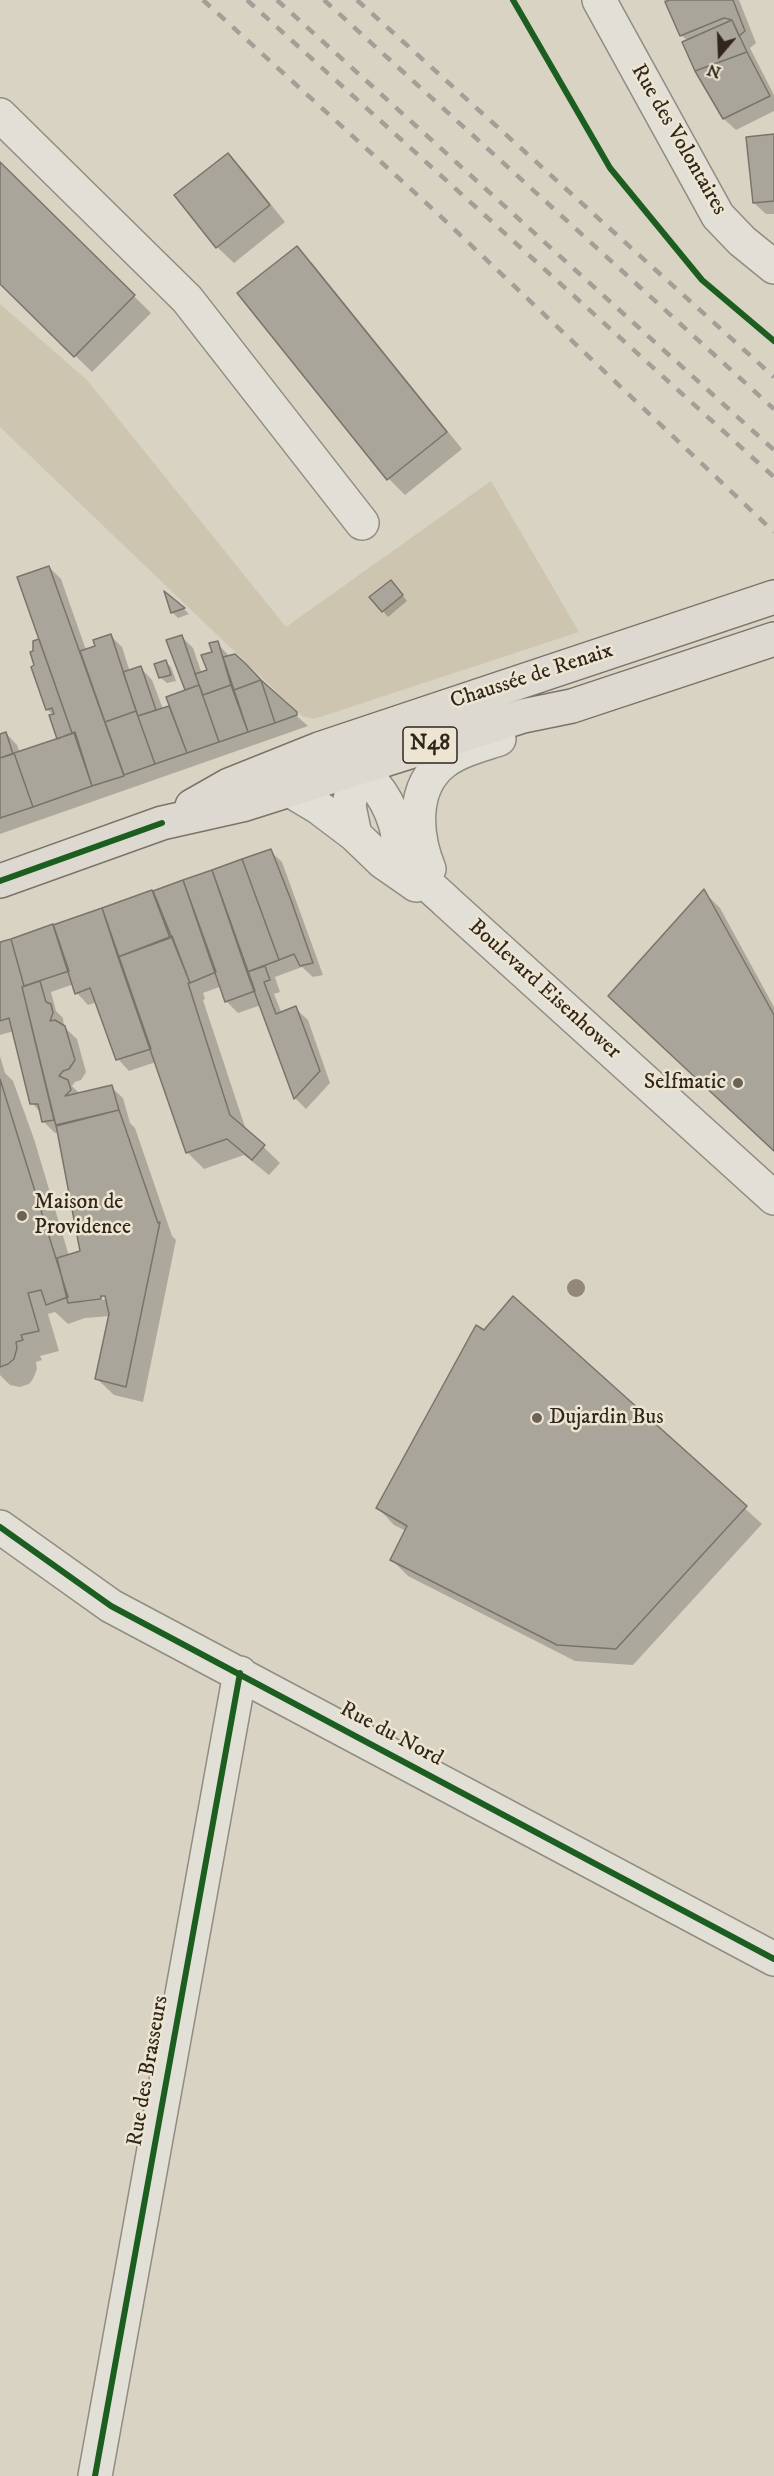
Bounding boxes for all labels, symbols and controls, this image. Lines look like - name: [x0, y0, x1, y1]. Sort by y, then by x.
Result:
- north arrow: [690, 24, 750, 84]
- text: N: [705, 59, 724, 83]
- street label: Rue des Volontaires: [624, 60, 732, 220]
- street label: Chaussée de Renaix: [447, 638, 617, 716]
- road number: N48: [403, 727, 457, 763]
- street label: Boulevard Eisenhower: [462, 914, 626, 1066]
- place label: Selfmatic: [644, 1070, 726, 1096]
- marker: Selfmatic: [731, 1076, 745, 1090]
- place label: Maison de Providence: [34, 1190, 131, 1242]
- marker: Maison de Providence: [15, 1209, 29, 1223]
- place label: Dujardin Bus: [549, 1405, 664, 1431]
- marker: Dujardin Bus: [530, 1411, 544, 1425]
- street label: Rue du Nord: [335, 1697, 447, 1773]
- street label: Rue des Brasseurs: [123, 1994, 175, 2148]

